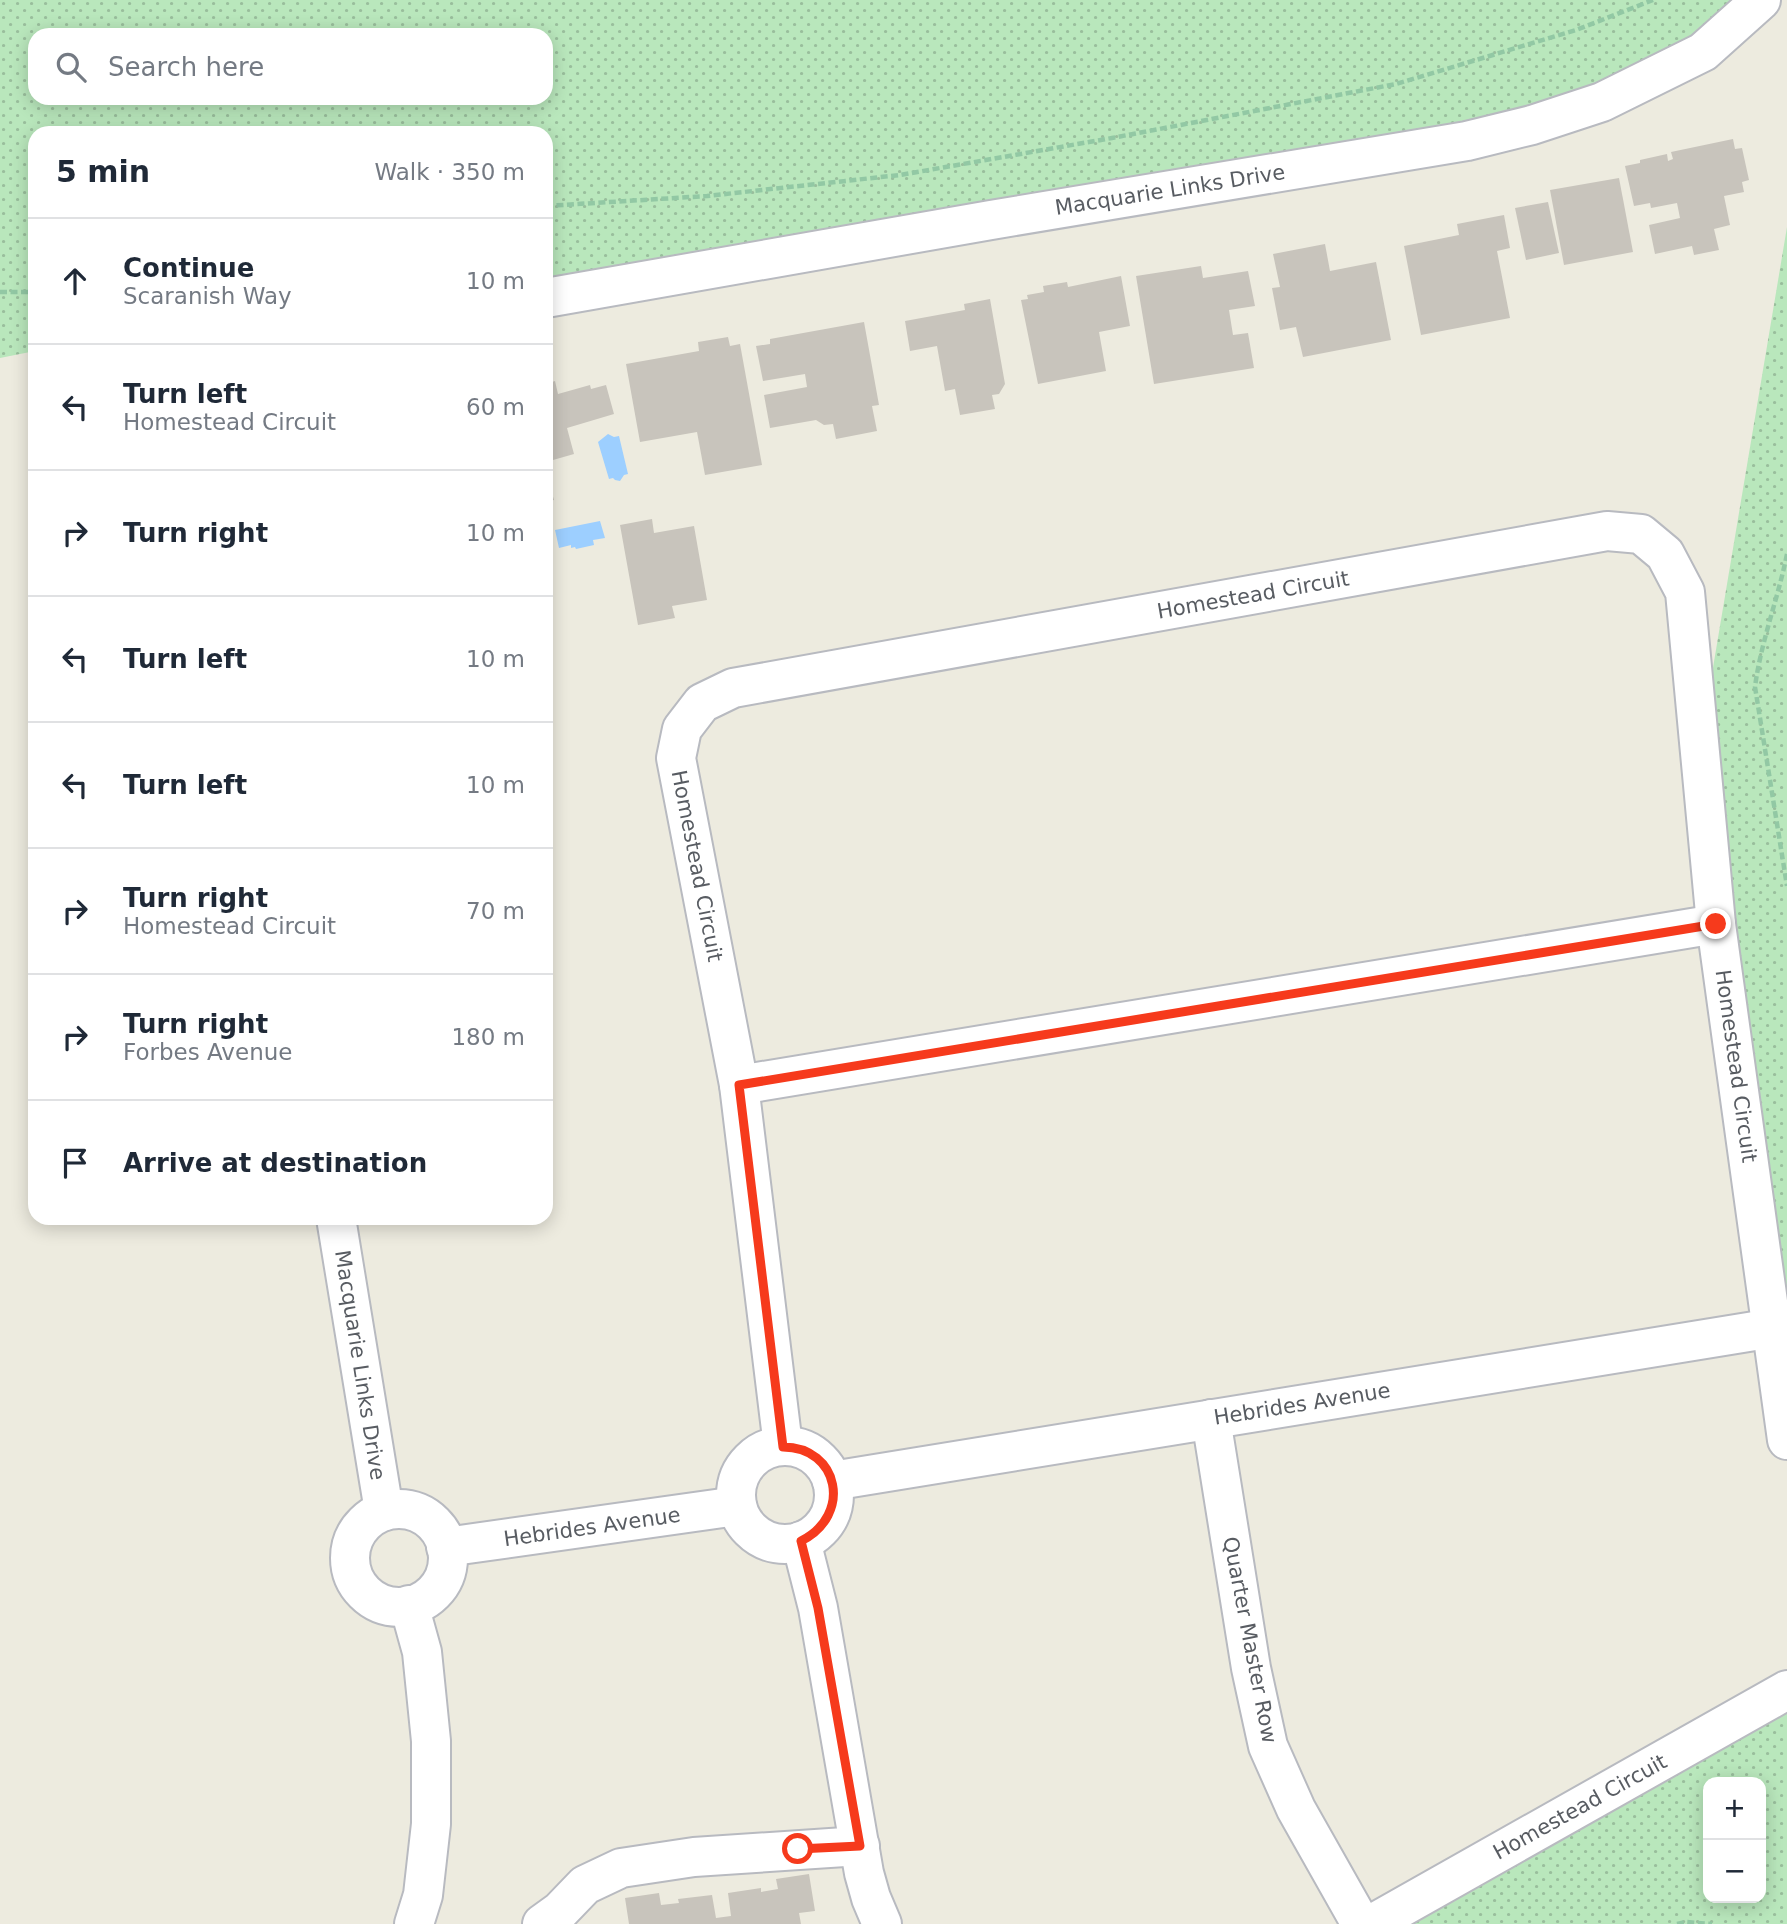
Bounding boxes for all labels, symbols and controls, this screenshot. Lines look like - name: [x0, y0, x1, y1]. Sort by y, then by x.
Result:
- search box: [28, 28, 553, 105]
- icon: search: [52, 48, 90, 86]
- text: Search here: [108, 52, 264, 82]
- text: 5 min: [56, 154, 150, 189]
- text: Walk · 350 m: [374, 159, 525, 185]
- street label: Macquarie Links Drive: [1053, 160, 1287, 220]
- text: Continue: [123, 253, 254, 283]
- icon: ahead: [56, 262, 94, 300]
- text: 10 m: [466, 268, 525, 294]
- text: Scaranish Way: [123, 283, 292, 309]
- text: Turn left: [123, 379, 247, 409]
- icon: left: [56, 388, 94, 426]
- text: 60 m: [466, 394, 525, 420]
- text: Homestead Circuit: [123, 409, 336, 435]
- icon: right: [56, 514, 94, 552]
- text: Turn right: [123, 518, 268, 548]
- text: 10 m: [466, 520, 525, 546]
- street label: Homestead Circuit: [1155, 566, 1351, 624]
- icon: left: [56, 640, 94, 678]
- text: Turn left: [123, 644, 247, 674]
- text: 10 m: [466, 646, 525, 672]
- icon: left: [56, 766, 94, 804]
- street label: Homestead Circuit: [667, 768, 727, 964]
- text: Turn left: [123, 770, 247, 800]
- text: 10 m: [466, 772, 525, 798]
- text: Turn right: [123, 883, 268, 913]
- icon: right: [56, 892, 94, 930]
- text: 70 m: [466, 898, 525, 924]
- route end: [1700, 908, 1731, 939]
- text: Homestead Circuit: [123, 913, 336, 939]
- street label: Homestead Circuit: [1711, 968, 1761, 1164]
- text: Turn right: [123, 1009, 268, 1039]
- icon: right: [56, 1018, 94, 1056]
- text: 180 m: [451, 1024, 525, 1050]
- text: Forbes Avenue: [123, 1039, 292, 1065]
- icon: arrive: [56, 1144, 94, 1182]
- text: Arrive at destination: [123, 1148, 427, 1178]
- street label: Macquarie Links Drive: [330, 1248, 390, 1482]
- street label: Hebrides Avenue: [1212, 1378, 1392, 1430]
- street label: Hebrides Avenue: [502, 1503, 682, 1551]
- street label: Quarter Master Row: [1218, 1535, 1282, 1745]
- street label: Homestead Circuit: [1489, 1749, 1671, 1865]
- map controls: [1703, 1777, 1766, 1903]
- button: +: [1703, 1777, 1766, 1840]
- route start: [782, 1833, 813, 1864]
- button: −: [1703, 1840, 1766, 1903]

